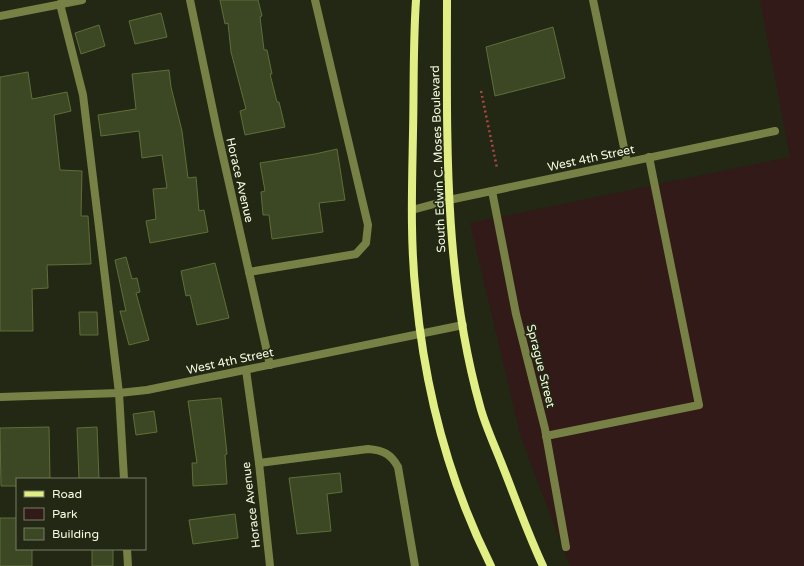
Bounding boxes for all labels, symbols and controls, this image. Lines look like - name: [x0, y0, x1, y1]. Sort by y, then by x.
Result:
- street label: South Edwin C. Moses Boulevard: [428, 65, 448, 253]
- street label: Horace Avenue: [223, 136, 257, 224]
- street label: West 4th Street: [546, 142, 636, 174]
- street label: Sprague Street: [524, 323, 558, 409]
- street label: West 4th Street: [185, 345, 275, 377]
- street label: Horace Avenue: [239, 461, 263, 549]
- legend: [16, 478, 146, 550]
- text: Road: [52, 487, 82, 501]
- text: Park: [52, 507, 78, 521]
- text: Building: [52, 527, 99, 541]

